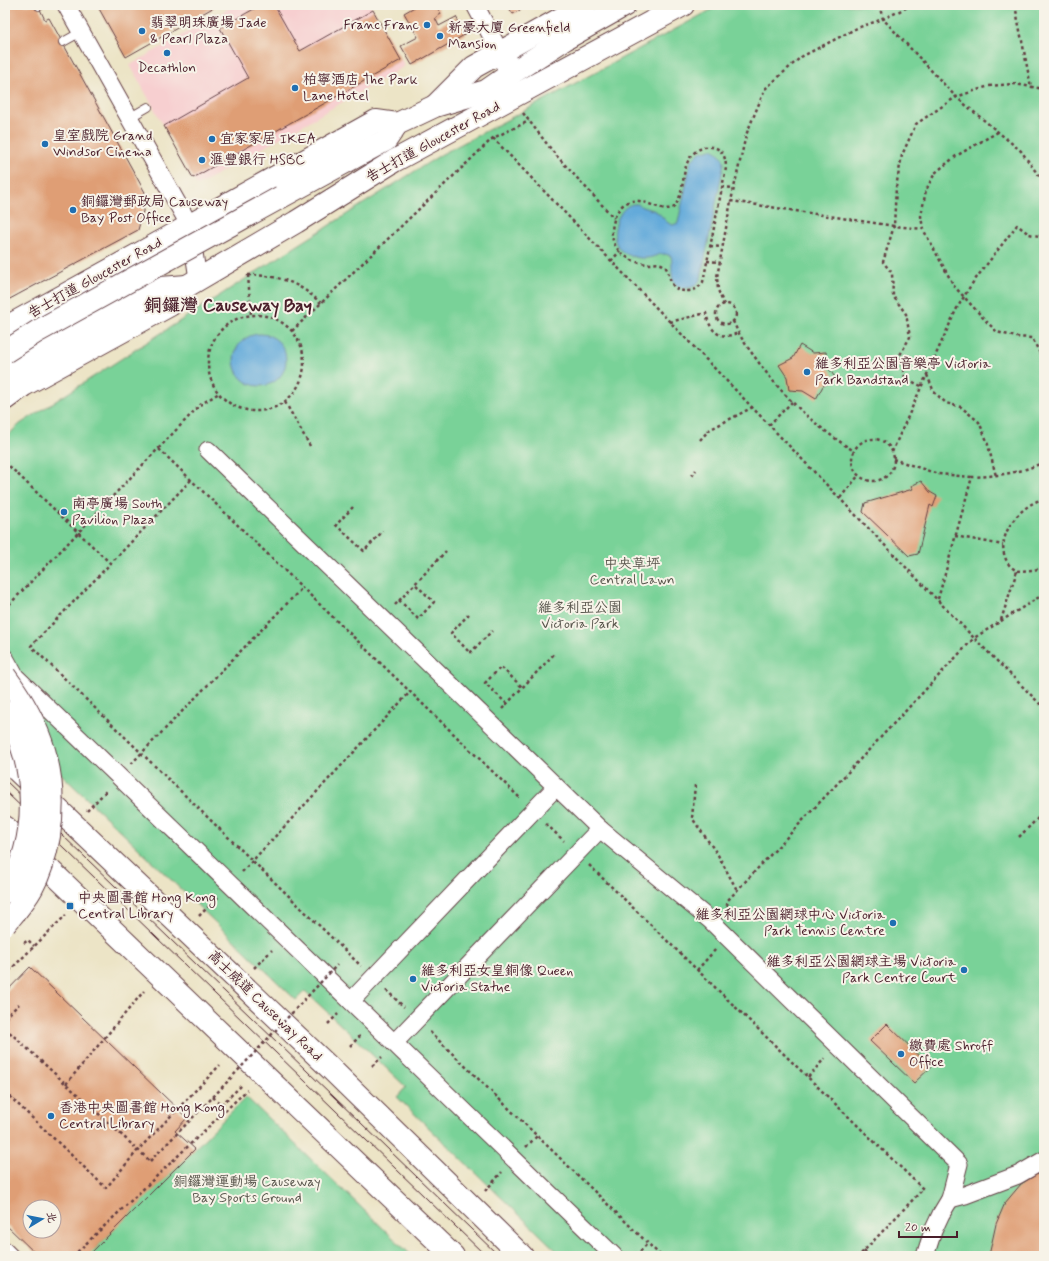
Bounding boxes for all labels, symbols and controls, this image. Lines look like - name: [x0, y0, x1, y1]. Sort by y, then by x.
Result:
- place label: 翡翠明珠廣場 Jade & Pearl Plaza: [150, 14, 266, 48]
- place label: Franc Franc: [343, 16, 420, 34]
- place label: 新豪大廈 Greenfield Mansion: [448, 19, 570, 53]
- marker: Franc Franc: [422, 20, 432, 30]
- marker: 翡翠明珠廣場 Jade & Pearl Plaza: [137, 26, 147, 36]
- marker: 新豪大廈 Greenfield Mansion: [435, 31, 445, 41]
- marker: Decathlon: [162, 48, 172, 58]
- place label: Decathlon: [138, 59, 196, 77]
- place label: 柏寧酒店 The Park Lane Hotel: [303, 71, 418, 105]
- marker: 柏寧酒店 The Park Lane Hotel: [290, 83, 300, 93]
- street label: 告士打道 Gloucester Road: [363, 98, 503, 186]
- place label: 皇室戲院 Grand Windsor Cinema: [53, 127, 152, 161]
- place label: 宜家家居 IKEA: [220, 130, 316, 148]
- marker: 宜家家居 IKEA: [207, 134, 217, 144]
- marker: 皇室戲院 Grand Windsor Cinema: [40, 139, 50, 149]
- place label: 滙豐銀行 HSBC: [210, 151, 305, 169]
- marker: 滙豐銀行 HSBC: [197, 155, 207, 165]
- place label: 銅鑼灣郵政局 Causeway Bay Post Office: [81, 193, 228, 227]
- marker: 銅鑼灣郵政局 Causeway Bay Post Office: [68, 205, 78, 215]
- street label: 告士打道 Gloucester Road: [25, 234, 165, 322]
- district label: 銅鑼灣 Causeway Bay: [144, 294, 312, 318]
- place label: 維多利亞公園音樂亭 Victoria Park Bandstand: [815, 355, 991, 389]
- marker: 維多利亞公園音樂亭 Victoria Park Bandstand: [802, 367, 812, 377]
- place label: 南亭廣場 South Pavilion Plaza: [72, 495, 162, 529]
- marker: 南亭廣場 South Pavilion Plaza: [59, 507, 69, 517]
- park label: 中央草坪 Central Lawn: [589, 555, 675, 589]
- park label: 維多利亞公園 Victoria Park: [538, 599, 622, 633]
- place label: 中央圖書館 Hong Kong Central Library: [78, 889, 216, 923]
- marker: 中央圖書館 Hong Kong Central Library: [65, 901, 75, 911]
- place label: 維多利亞公園網球中心 Victoria Park Tennis Centre: [695, 906, 886, 940]
- marker: 維多利亞公園網球中心 Victoria Park Tennis Centre: [888, 918, 898, 928]
- street label: 高士威道 Causeway Road: [204, 947, 326, 1065]
- place label: 維多利亞公園網球主場 Victoria Park Centre Court: [766, 953, 957, 987]
- place label: 維多利亞女皇銅像 Queen Victoria Statue: [421, 962, 573, 996]
- marker: 維多利亞公園網球主場 Victoria Park Centre Court: [959, 965, 969, 975]
- marker: 維多利亞女皇銅像 Queen Victoria Statue: [408, 974, 418, 984]
- place label: 繳費處 Shroff Office: [909, 1037, 993, 1071]
- marker: 繳費處 Shroff Office: [896, 1049, 906, 1059]
- place label: 香港中央圖書館 Hong Kong Central Library: [59, 1099, 225, 1133]
- marker: 香港中央圖書館 Hong Kong Central Library: [46, 1111, 56, 1121]
- park label: 銅鑼灣運動場 Causeway Bay Sports Ground: [173, 1173, 321, 1207]
- north arrow: [22, 1199, 62, 1239]
- text: 北: [43, 1211, 59, 1224]
- scale bar: [899, 1213, 957, 1239]
- text: 20 m: [905, 1220, 931, 1236]

